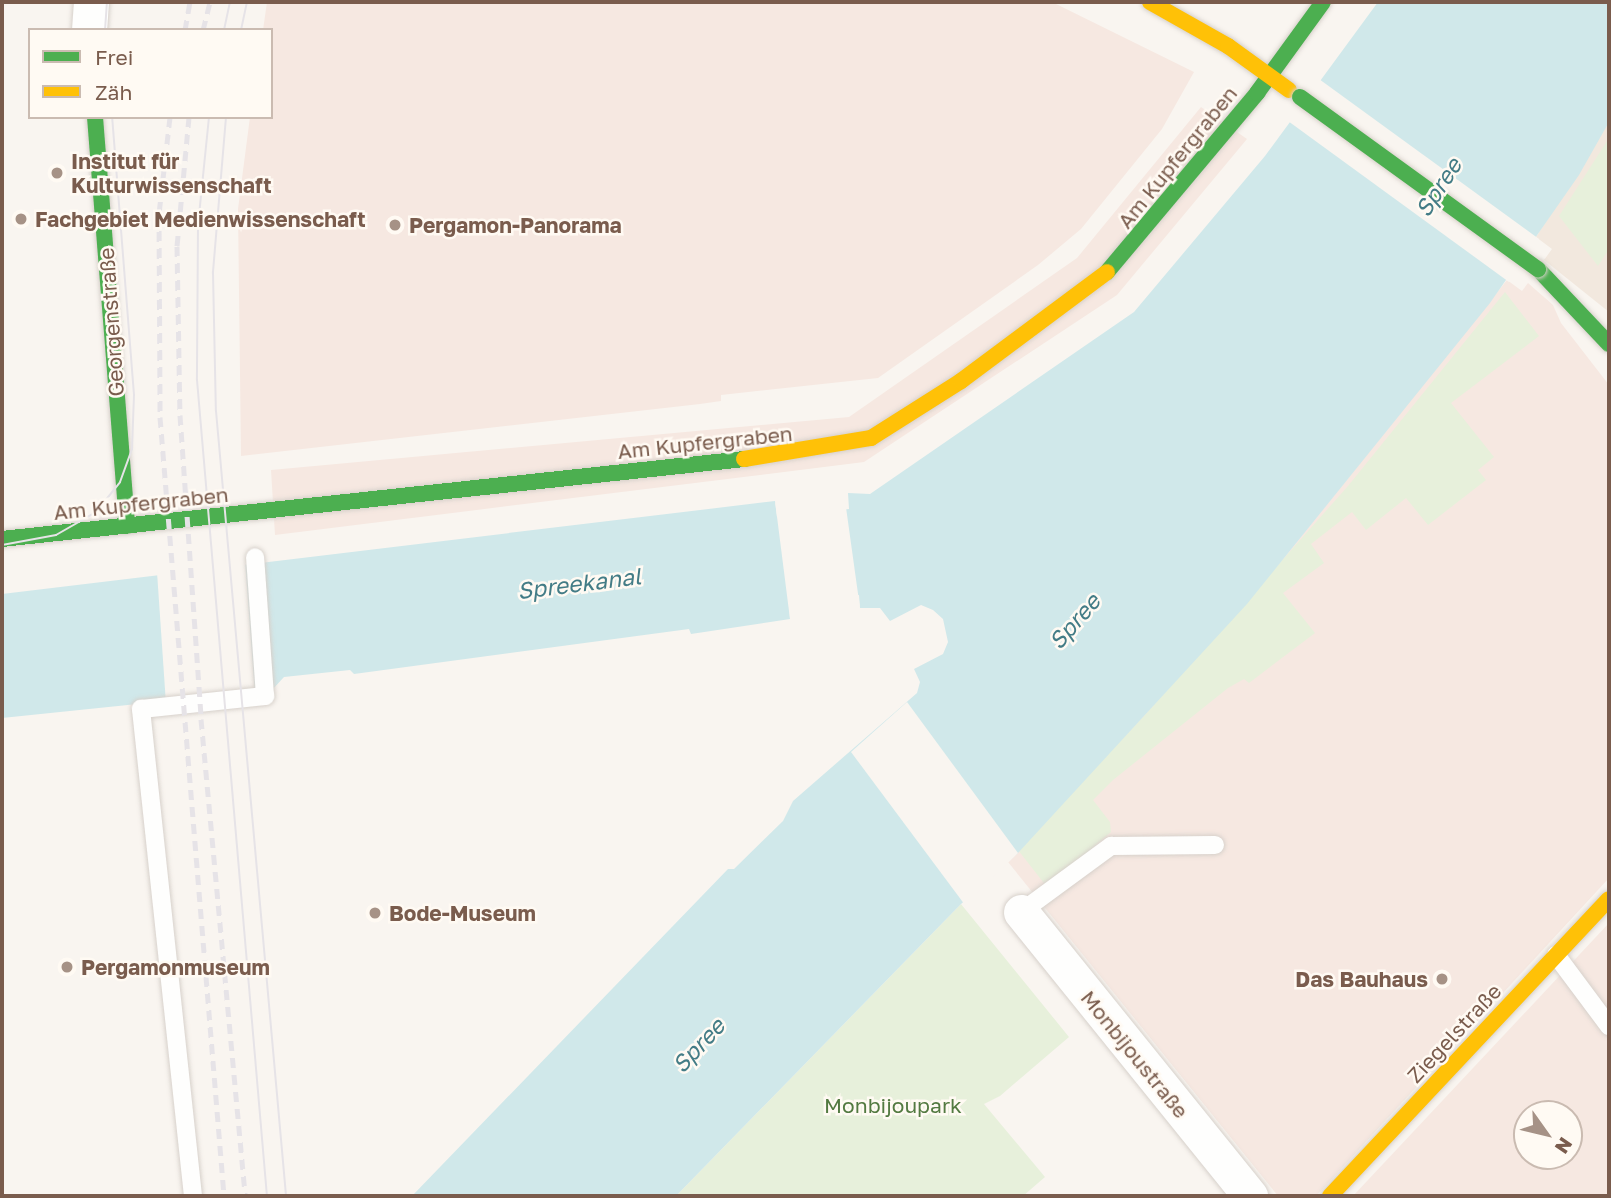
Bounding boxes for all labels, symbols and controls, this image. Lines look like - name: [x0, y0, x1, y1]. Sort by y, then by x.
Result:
- legend: [28, 28, 273, 119]
- text: Frei: [95, 44, 133, 70]
- text: Zäh: [95, 79, 132, 105]
- street label: Am Kupfergraben: [1112, 81, 1242, 233]
- place label: Institut für Kulturwissenschaft: [71, 148, 272, 198]
- water label: Spree: [1409, 153, 1467, 221]
- marker: Institut für Kulturwissenschaft: [49, 165, 65, 181]
- place label: Fachgebiet Medienwissenschaft: [35, 206, 366, 232]
- marker: Fachgebiet Medienwissenschaft: [13, 211, 29, 227]
- place label: Pergamon-Panorama: [409, 212, 622, 238]
- marker: Pergamon-Panorama: [387, 217, 403, 233]
- street label: Georgenstraße: [93, 247, 129, 397]
- street label: Am Kupfergraben: [616, 420, 794, 464]
- street label: Am Kupfergraben: [52, 481, 230, 525]
- water label: Spreekanal: [516, 562, 642, 604]
- water label: Spree: [1042, 588, 1106, 654]
- place label: Bode-Museum: [389, 900, 536, 926]
- marker: Bode-Museum: [367, 905, 383, 921]
- place label: Pergamonmuseum: [81, 954, 270, 980]
- marker: Pergamonmuseum: [59, 959, 75, 975]
- place label: Das Bauhaus: [1295, 966, 1428, 992]
- marker: Das Bauhaus: [1434, 971, 1450, 987]
- street label: Ziegelstraße: [1402, 978, 1506, 1088]
- street label: Monbijoustraße: [1076, 985, 1194, 1123]
- water label: Spree: [666, 1012, 730, 1078]
- park label: Monbijoupark: [824, 1092, 962, 1118]
- north arrow: [1513, 1100, 1583, 1170]
- text: N: [1551, 1133, 1578, 1158]

